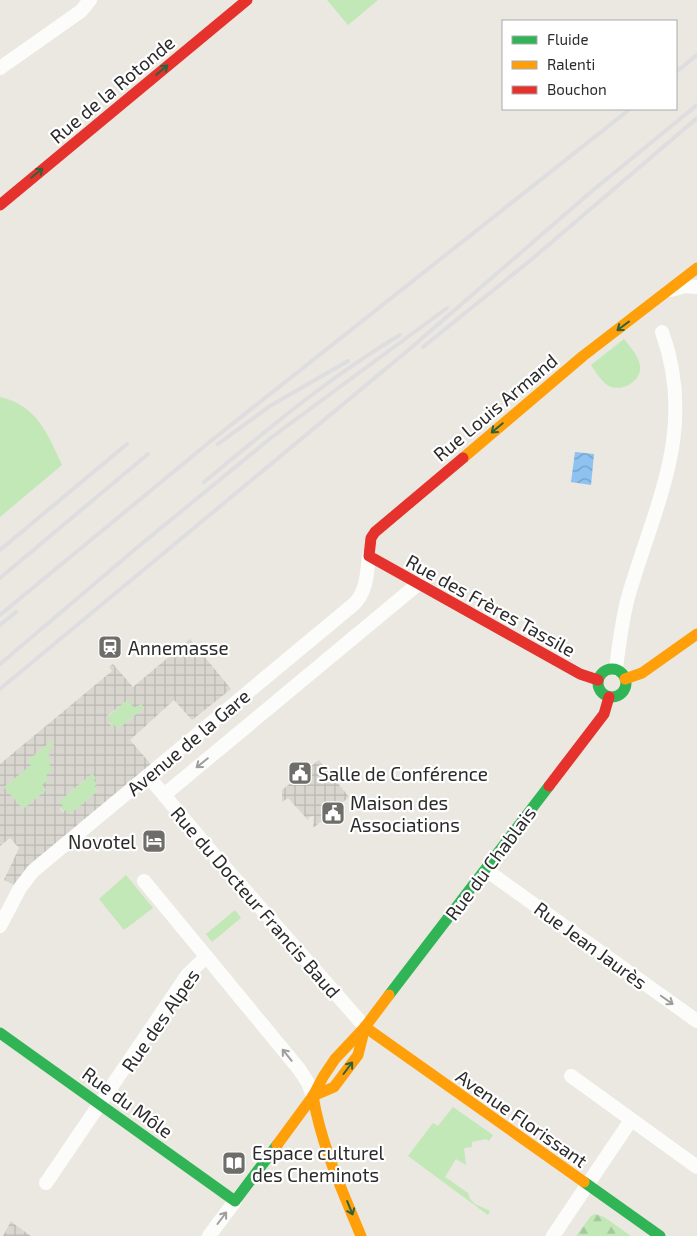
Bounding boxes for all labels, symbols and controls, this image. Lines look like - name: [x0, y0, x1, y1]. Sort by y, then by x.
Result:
- legend: [502, 20, 677, 110]
- street label: Rue de la Rotonde: [45, 30, 179, 148]
- text: Fluide: [547, 30, 588, 48]
- text: Ralenti: [547, 55, 595, 73]
- one-way arrow: [156, 64, 169, 75]
- text: Bouchon: [547, 80, 607, 98]
- one-way arrow: [30, 168, 43, 179]
- one-way arrow: [617, 320, 630, 331]
- street label: Rue Louis Armand: [428, 348, 562, 466]
- one-way arrow: [490, 423, 503, 434]
- street label: Rue des Frères Tassile: [402, 549, 580, 661]
- station icon: Annemasse: [97, 634, 123, 660]
- place label: Annemasse: [128, 636, 229, 659]
- street label: Avenue de la Gare: [122, 684, 254, 800]
- one-way arrow: [196, 758, 209, 769]
- public building icon: Salle de Conférence: [287, 760, 313, 786]
- place label: Salle de Conférence: [318, 762, 488, 785]
- place label: Maison des Associations: [350, 791, 460, 836]
- public building icon: Maison des Associations: [320, 800, 346, 826]
- street label: Rue du Docteur Francis Baud: [167, 802, 345, 1002]
- street label: Rue du Chablais: [440, 802, 540, 924]
- hotel icon: Novotel: [141, 828, 167, 854]
- place label: Novotel: [68, 830, 136, 853]
- street label: Rue Jean Jaurès: [530, 896, 652, 994]
- street label: Rue des Alpes: [116, 964, 204, 1076]
- one-way arrow: [660, 995, 674, 1005]
- one-way arrow: [282, 1049, 293, 1062]
- street label: Rue du Môle: [78, 1061, 178, 1143]
- one-way arrow: [343, 1061, 353, 1075]
- street label: Avenue Florissant: [452, 1064, 592, 1172]
- place label: Espace culturel des Cheminots: [252, 1141, 385, 1186]
- library icon: Espace culturel des Cheminots: [221, 1150, 247, 1176]
- one-way arrow: [346, 1200, 355, 1215]
- one-way arrow: [217, 1211, 227, 1225]

